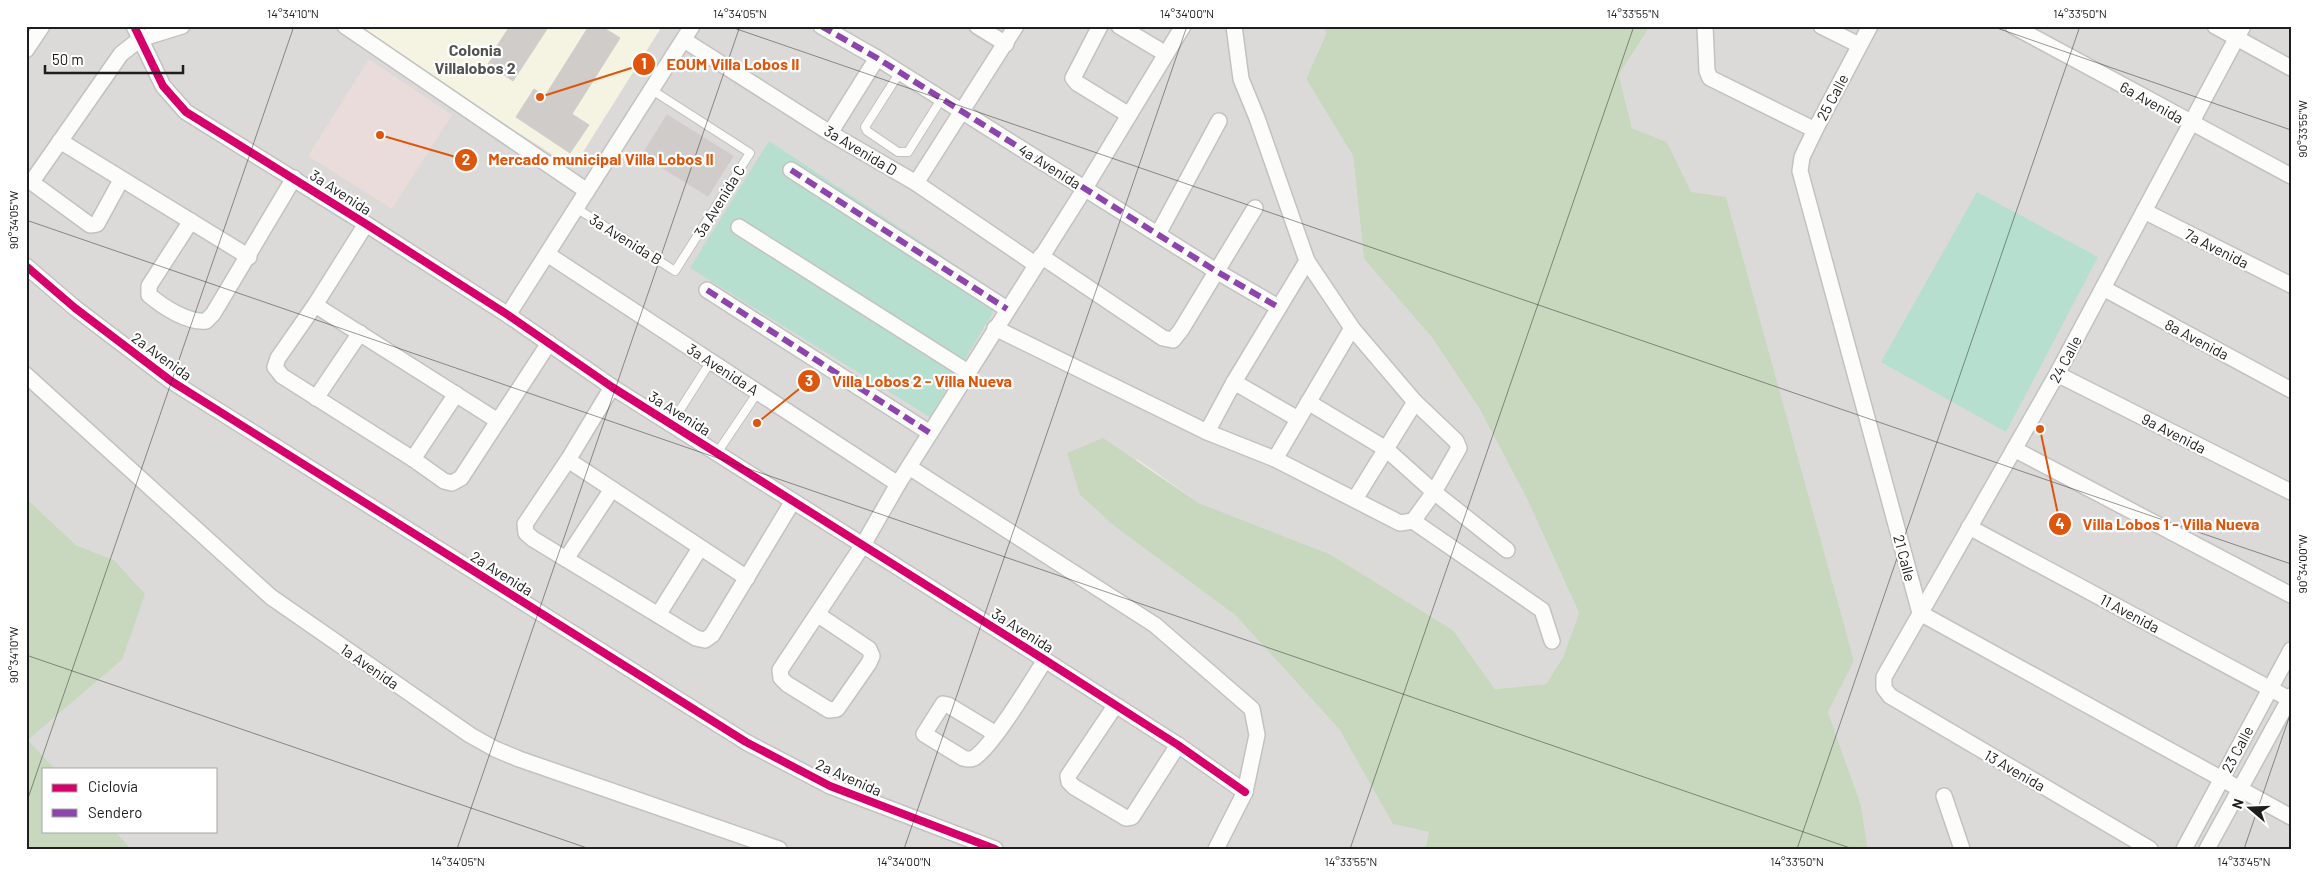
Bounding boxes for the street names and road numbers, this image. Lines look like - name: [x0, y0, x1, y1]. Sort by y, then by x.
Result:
- street label: 25 Calle: [1812, 71, 1852, 123]
- street label: 6a Avenida: [2117, 77, 2187, 127]
- street label: 3a Avenida D: [821, 121, 901, 179]
- street label: 4a Avenida: [1015, 140, 1085, 192]
- street label: 3a Avenida C: [690, 162, 748, 240]
- street label: 3a Avenida: [307, 165, 375, 219]
- street label: 3a Avenida B: [586, 210, 666, 268]
- street label: 7a Avenida: [2182, 224, 2252, 272]
- street label: 8a Avenida: [2162, 315, 2232, 363]
- street label: 2a Avenida: [128, 328, 196, 384]
- street label: 24 Calle: [2045, 332, 2085, 386]
- street label: 3a Avenida A: [684, 339, 762, 399]
- street label: 3a Avenida: [646, 387, 714, 439]
- street label: 9a Avenida: [2139, 409, 2209, 457]
- street label: 21 Calle: [1890, 533, 1920, 583]
- street label: 2a Avenida: [468, 547, 536, 599]
- street label: 11 Avenida: [2097, 590, 2163, 636]
- street label: 3a Avenida: [989, 604, 1057, 656]
- street label: 1a Avenida: [337, 639, 403, 693]
- street label: 23 Calle: [2217, 723, 2257, 775]
- street label: 13 Avenida: [1981, 745, 2049, 795]
- street label: 2a Avenida: [813, 755, 885, 799]

